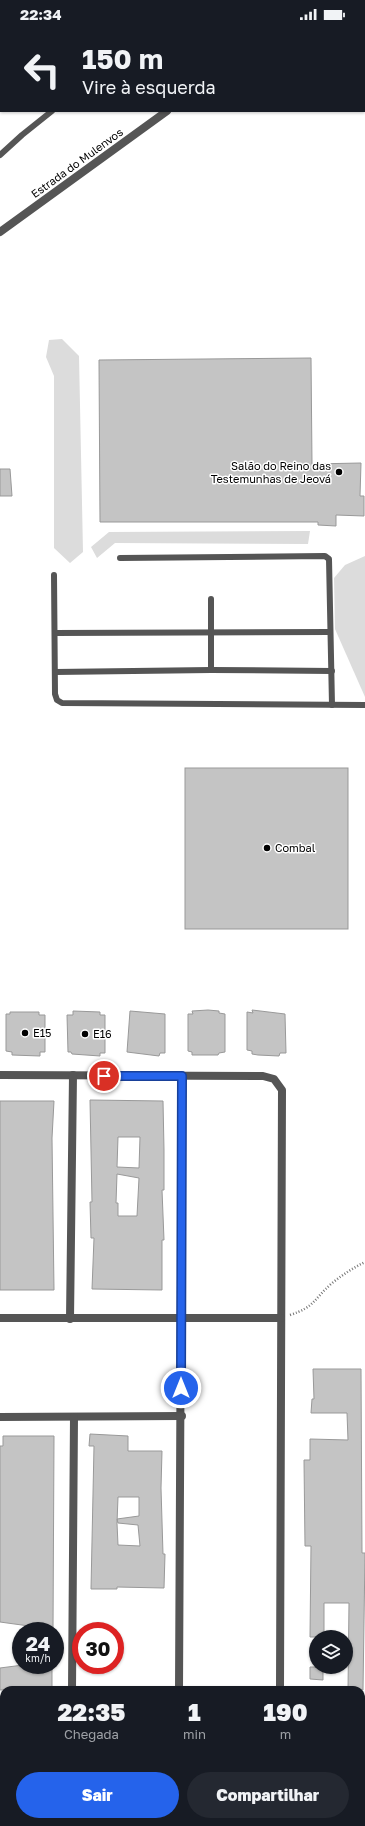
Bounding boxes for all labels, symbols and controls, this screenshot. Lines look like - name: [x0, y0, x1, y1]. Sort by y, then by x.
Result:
- text: 22:34: [20, 5, 62, 23]
- text: 150 m: [82, 42, 163, 75]
- icon: left: [16, 44, 68, 96]
- text: Vire à esquerda: [82, 76, 216, 98]
- street label: Estrada do Mulenvos: [28, 125, 125, 200]
- place label: Salão do Reino das Testemunhas de Jeová: [211, 459, 331, 485]
- marker: Salão do Reino das Testemunhas de Jeová: [334, 467, 344, 477]
- place label: Combal: [275, 841, 316, 854]
- marker: Combal: [262, 843, 272, 853]
- place label: E15: [33, 1026, 51, 1039]
- place label: E16: [93, 1027, 112, 1040]
- marker: E15: [20, 1028, 30, 1038]
- marker: E16: [80, 1029, 90, 1039]
- pin: [87, 1059, 121, 1093]
- icon: arrive: [93, 1065, 115, 1087]
- position arrow: [160, 1367, 202, 1409]
- speed limit sign: 30: [72, 1622, 124, 1674]
- map controls: [309, 1630, 353, 1674]
- button: layers: [309, 1630, 353, 1674]
- text: 24: [26, 1631, 50, 1655]
- text: km/h: [25, 1652, 51, 1664]
- text: 22:35: [57, 1697, 125, 1726]
- text: 1: [188, 1697, 201, 1726]
- text: 190: [263, 1697, 307, 1726]
- text: Chegada: [64, 1726, 119, 1742]
- text: min: [183, 1726, 206, 1742]
- text: m: [280, 1726, 291, 1742]
- button: Sair: [16, 1772, 179, 1818]
- button: Compartilhar: [187, 1772, 349, 1818]

